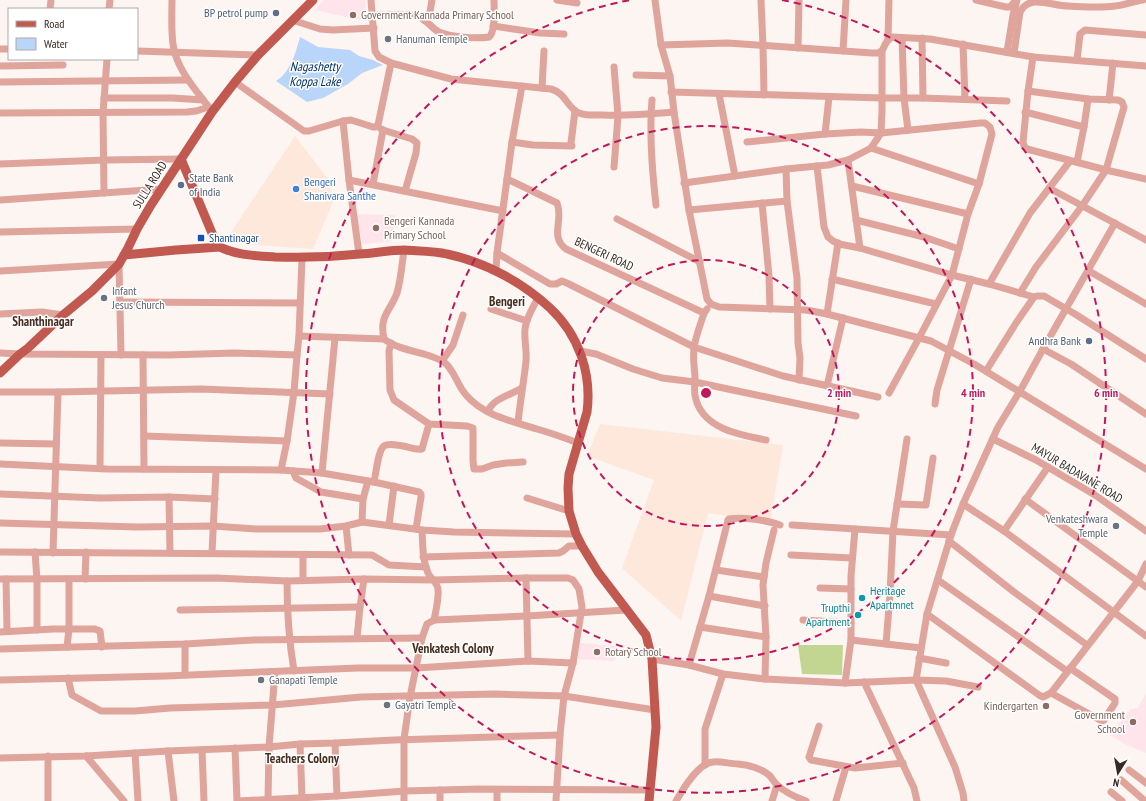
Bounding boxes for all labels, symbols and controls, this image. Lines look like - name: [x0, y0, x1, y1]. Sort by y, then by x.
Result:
- place label: BP petrol pump: [204, 5, 268, 20]
- place label: Government Kannada Primary School: [361, 7, 514, 22]
- legend: [8, 8, 138, 60]
- marker: BP petrol pump: [271, 8, 281, 18]
- marker: Government Kannada Primary School: [348, 10, 358, 20]
- text: Road: [44, 16, 64, 31]
- place label: Hanuman Temple: [396, 31, 468, 46]
- marker: Hanuman Temple: [383, 34, 393, 44]
- text: Water: [44, 36, 69, 51]
- water label: Nagashetty Koppa Lake: [289, 58, 342, 90]
- street label: SULLA ROAD: [129, 158, 170, 211]
- place label: State Bank of India: [189, 170, 234, 199]
- place label: Bengeri Shanivara Santhe: [304, 174, 376, 203]
- marker: State Bank of India: [176, 180, 186, 190]
- marker: Bengeri Shanivara Santhe: [291, 184, 301, 194]
- place label: Bengeri Kannada Primary School: [384, 213, 454, 242]
- marker: Bengeri Kannada Primary School: [371, 223, 381, 233]
- place label: Shantinagar: [209, 230, 259, 245]
- marker: Shantinagar: [196, 233, 206, 243]
- street label: BENGERI ROAD: [572, 233, 636, 274]
- place label: Infant Jesus Church: [111, 283, 165, 312]
- marker: Infant Jesus Church: [99, 293, 109, 303]
- district label: Bengeri: [489, 293, 525, 310]
- district label: Shanthinagar: [12, 313, 74, 330]
- place label: Andhra Bank: [1029, 333, 1081, 348]
- marker: Andhra Bank: [1084, 336, 1094, 346]
- text: 2 min: [827, 385, 851, 400]
- text: 4 min: [961, 385, 985, 400]
- text: 6 min: [1094, 385, 1118, 400]
- centre of rings: [699, 386, 713, 400]
- street label: MAYUR BADAVANE ROAD: [1029, 439, 1126, 506]
- place label: Venkateshwara Temple: [1045, 511, 1108, 540]
- marker: Venkateshwara Temple: [1111, 521, 1121, 531]
- place label: Heritage Apartmnet: [870, 583, 915, 612]
- marker: Heritage Apartmnet: [857, 593, 867, 603]
- place label: Trupthi Apartment: [806, 600, 851, 629]
- marker: Trupthi Apartment: [853, 610, 863, 620]
- district label: Venkatesh Colony: [411, 640, 495, 657]
- place label: Rotary School: [605, 644, 662, 659]
- marker: Rotary School: [592, 647, 602, 657]
- place label: Ganapati Temple: [269, 672, 338, 687]
- marker: Ganapati Temple: [256, 675, 266, 685]
- place label: Gayatri Temple: [395, 697, 456, 712]
- place label: Kindergarten: [984, 698, 1038, 713]
- marker: Gayatri Temple: [382, 700, 392, 710]
- marker: Kindergarten: [1041, 701, 1051, 711]
- place label: Government School: [1075, 707, 1126, 736]
- marker: Government School: [1128, 717, 1138, 727]
- district label: Teachers Colony: [265, 750, 340, 767]
- north arrow: [1098, 753, 1138, 793]
- text: N: [1112, 775, 1120, 790]

